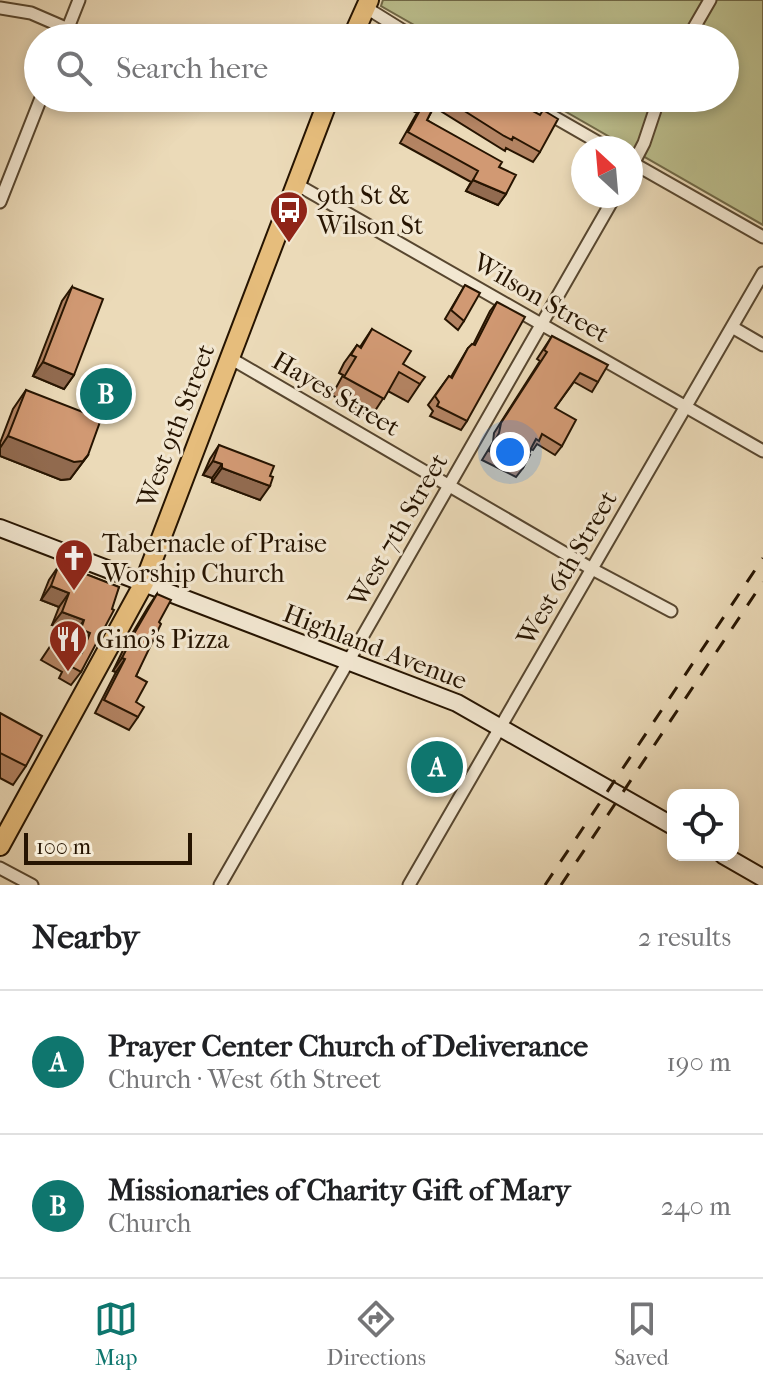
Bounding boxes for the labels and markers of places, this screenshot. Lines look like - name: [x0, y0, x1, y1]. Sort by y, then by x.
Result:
- place label: 9th St & Wilson St: [316, 180, 424, 241]
- bus stop icon: 9th St & Wilson St: [268, 189, 310, 244]
- pin: B: [80, 364, 132, 424]
- place label: Tabernacle of Praise Worship Church: [101, 528, 327, 589]
- church icon: Tabernacle of Praise Worship Church: [53, 537, 95, 592]
- restaurant icon: Gino's Pizza: [47, 618, 89, 673]
- place label: Gino's Pizza: [96, 624, 230, 655]
- pin: A: [411, 737, 463, 797]

